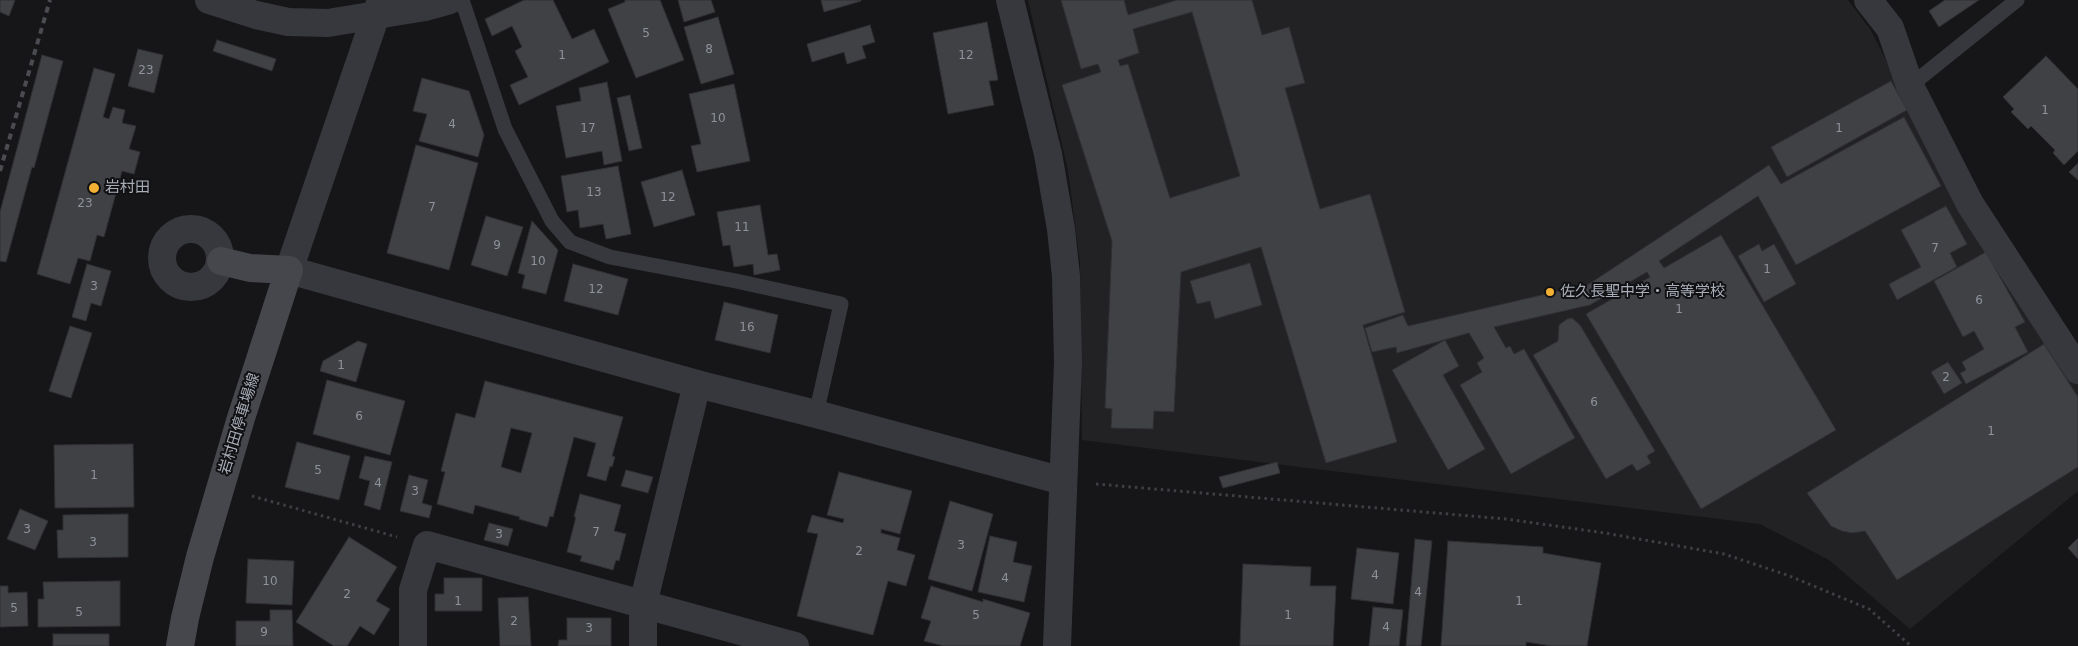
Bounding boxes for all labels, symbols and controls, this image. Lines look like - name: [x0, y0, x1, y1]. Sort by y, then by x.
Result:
- house number: 5: [642, 27, 650, 41]
- house number: 8: [705, 43, 713, 57]
- house number: 1: [558, 49, 566, 63]
- house number: 12: [958, 49, 974, 63]
- house number: 23: [138, 64, 154, 78]
- house number: 1: [2041, 104, 2049, 118]
- house number: 10: [710, 112, 726, 126]
- house number: 4: [448, 118, 456, 132]
- house number: 17: [580, 122, 596, 136]
- house number: 1: [1835, 122, 1843, 136]
- place label: 岩村田: [105, 179, 150, 197]
- marker: 岩村田: [87, 181, 101, 195]
- house number: 13: [586, 186, 602, 200]
- house number: 12: [660, 191, 676, 205]
- house number: 23: [77, 197, 93, 211]
- house number: 7: [428, 201, 436, 215]
- house number: 11: [734, 221, 750, 235]
- house number: 9: [493, 239, 501, 253]
- house number: 7: [1931, 242, 1939, 256]
- house number: 10: [530, 255, 546, 269]
- house number: 1: [1763, 263, 1771, 277]
- house number: 3: [90, 280, 98, 294]
- house number: 12: [588, 283, 604, 297]
- place label: 佐久長聖中学・高等学校: [1560, 283, 1725, 301]
- marker: 佐久長聖中学・高等学校: [1544, 286, 1556, 298]
- house number: 6: [1975, 294, 1983, 308]
- house number: 1: [1675, 303, 1683, 317]
- house number: 16: [739, 321, 755, 335]
- house number: 1: [337, 359, 345, 373]
- street label: 岩村田停車場線: [216, 371, 264, 477]
- house number: 2: [1942, 371, 1950, 385]
- house number: 6: [1590, 396, 1598, 410]
- house number: 6: [355, 410, 363, 424]
- house number: 1: [1987, 425, 1995, 439]
- house number: 5: [314, 464, 322, 478]
- house number: 1: [90, 469, 98, 483]
- house number: 4: [374, 477, 382, 491]
- house number: 3: [411, 485, 419, 499]
- house number: 3: [23, 523, 31, 537]
- house number: 7: [592, 526, 600, 540]
- house number: 3: [495, 528, 503, 542]
- house number: 3: [89, 536, 97, 550]
- house number: 3: [957, 539, 965, 553]
- house number: 2: [855, 545, 863, 559]
- house number: 4: [1371, 569, 1379, 583]
- house number: 4: [1001, 572, 1009, 586]
- house number: 10: [262, 575, 278, 589]
- house number: 4: [1414, 586, 1422, 600]
- house number: 2: [343, 588, 351, 602]
- house number: 1: [454, 595, 462, 609]
- house number: 1: [1515, 595, 1523, 609]
- house number: 5: [10, 602, 18, 616]
- house number: 5: [75, 606, 83, 620]
- house number: 5: [972, 609, 980, 623]
- house number: 1: [1284, 609, 1292, 623]
- house number: 2: [510, 615, 518, 629]
- house number: 4: [1382, 621, 1390, 635]
- house number: 3: [585, 622, 593, 636]
- house number: 9: [260, 626, 268, 640]

